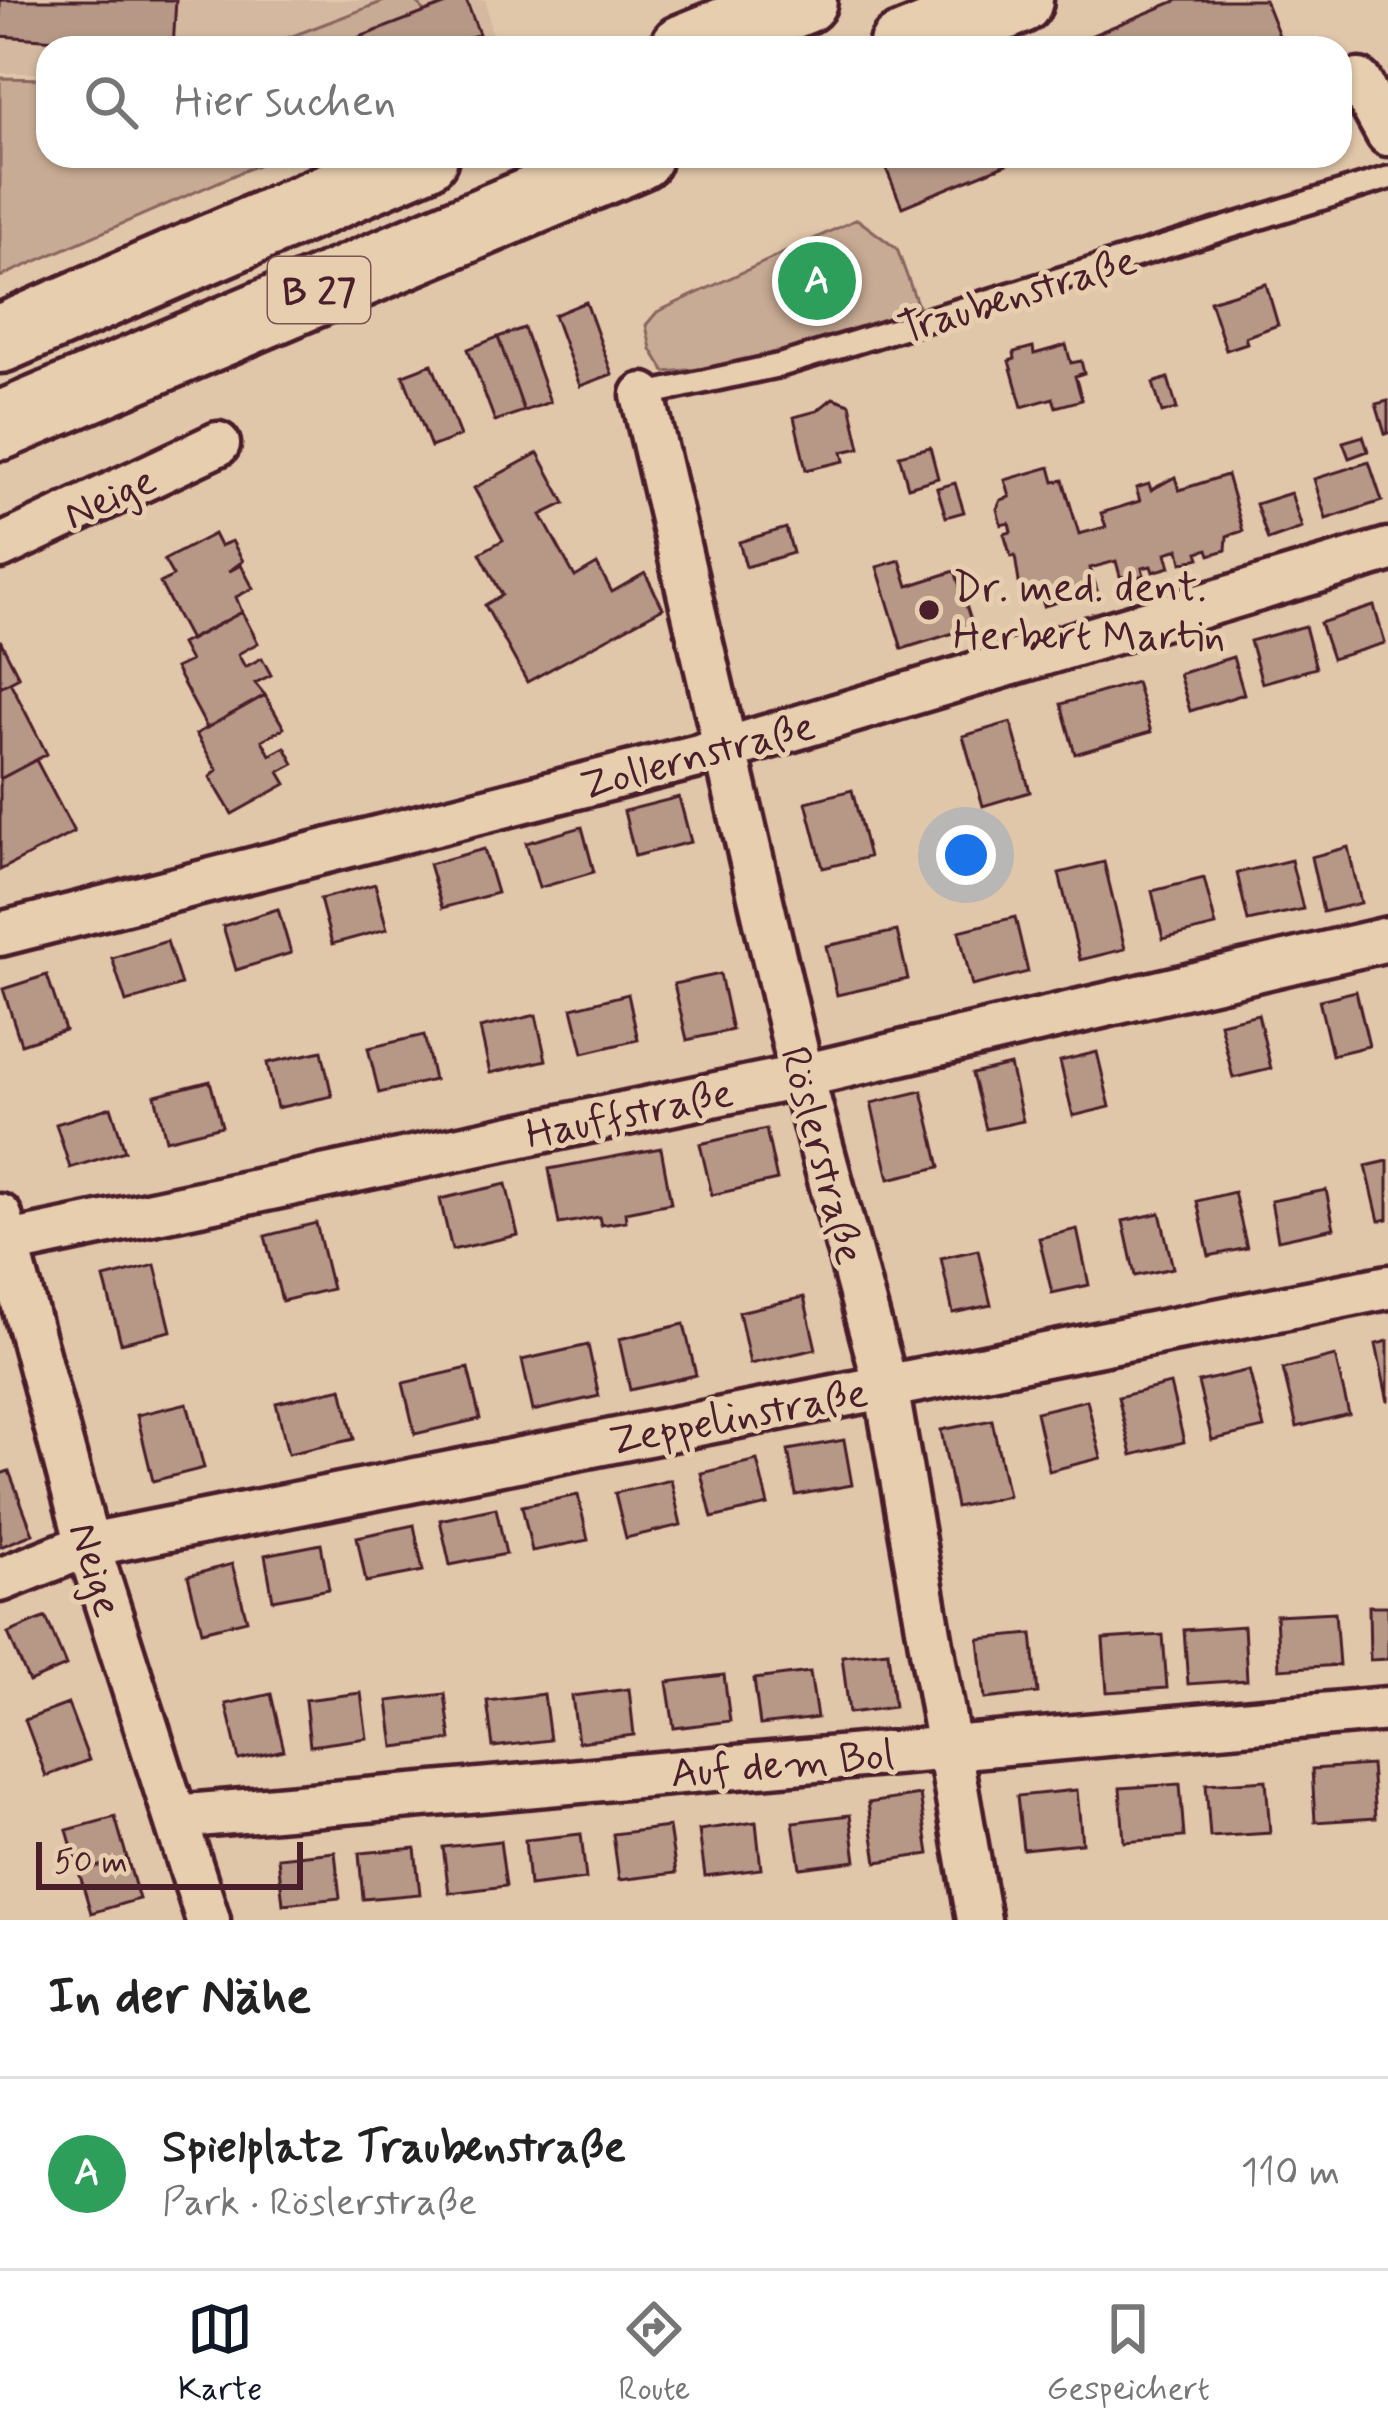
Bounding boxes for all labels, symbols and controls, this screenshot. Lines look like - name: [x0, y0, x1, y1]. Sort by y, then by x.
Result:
- search box: [36, 36, 1352, 168]
- icon: search: [78, 69, 144, 135]
- text: Hier suchen: [174, 73, 396, 132]
- street label: Traubenstraße: [892, 234, 1144, 359]
- pin: A: [778, 236, 856, 326]
- road number: B 27: [268, 257, 370, 323]
- street label: Neige: [55, 454, 166, 544]
- place label: Dr. med. dent. Herbert Martin: [953, 562, 1225, 665]
- marker: Dr. med. dent. Herbert Martin: [916, 597, 942, 623]
- street label: Zollernstraße: [575, 700, 821, 815]
- your location: [936, 825, 996, 885]
- street label: Röslerstraße: [765, 1041, 876, 1271]
- street label: Hauffstraße: [521, 1067, 738, 1164]
- street label: Zeppelinstraße: [605, 1366, 873, 1470]
- street label: Neige: [53, 1516, 134, 1624]
- street label: Auf dem Bol: [668, 1728, 896, 1803]
- scale bar: [36, 1836, 303, 1889]
- text: 50 m: [54, 1841, 128, 1885]
- text: In der Nähe: [48, 1965, 311, 2031]
- text: Spielplatz Traubenstraße: [162, 2119, 626, 2178]
- text: A: [74, 2148, 100, 2199]
- text: 110 m: [1241, 2148, 1340, 2199]
- text: Park · Röslerstraße: [162, 2178, 477, 2229]
- tab: Karte: [178, 2296, 262, 2412]
- tab: Route: [619, 2296, 690, 2412]
- tab: Gespeichert: [1047, 2296, 1210, 2412]

